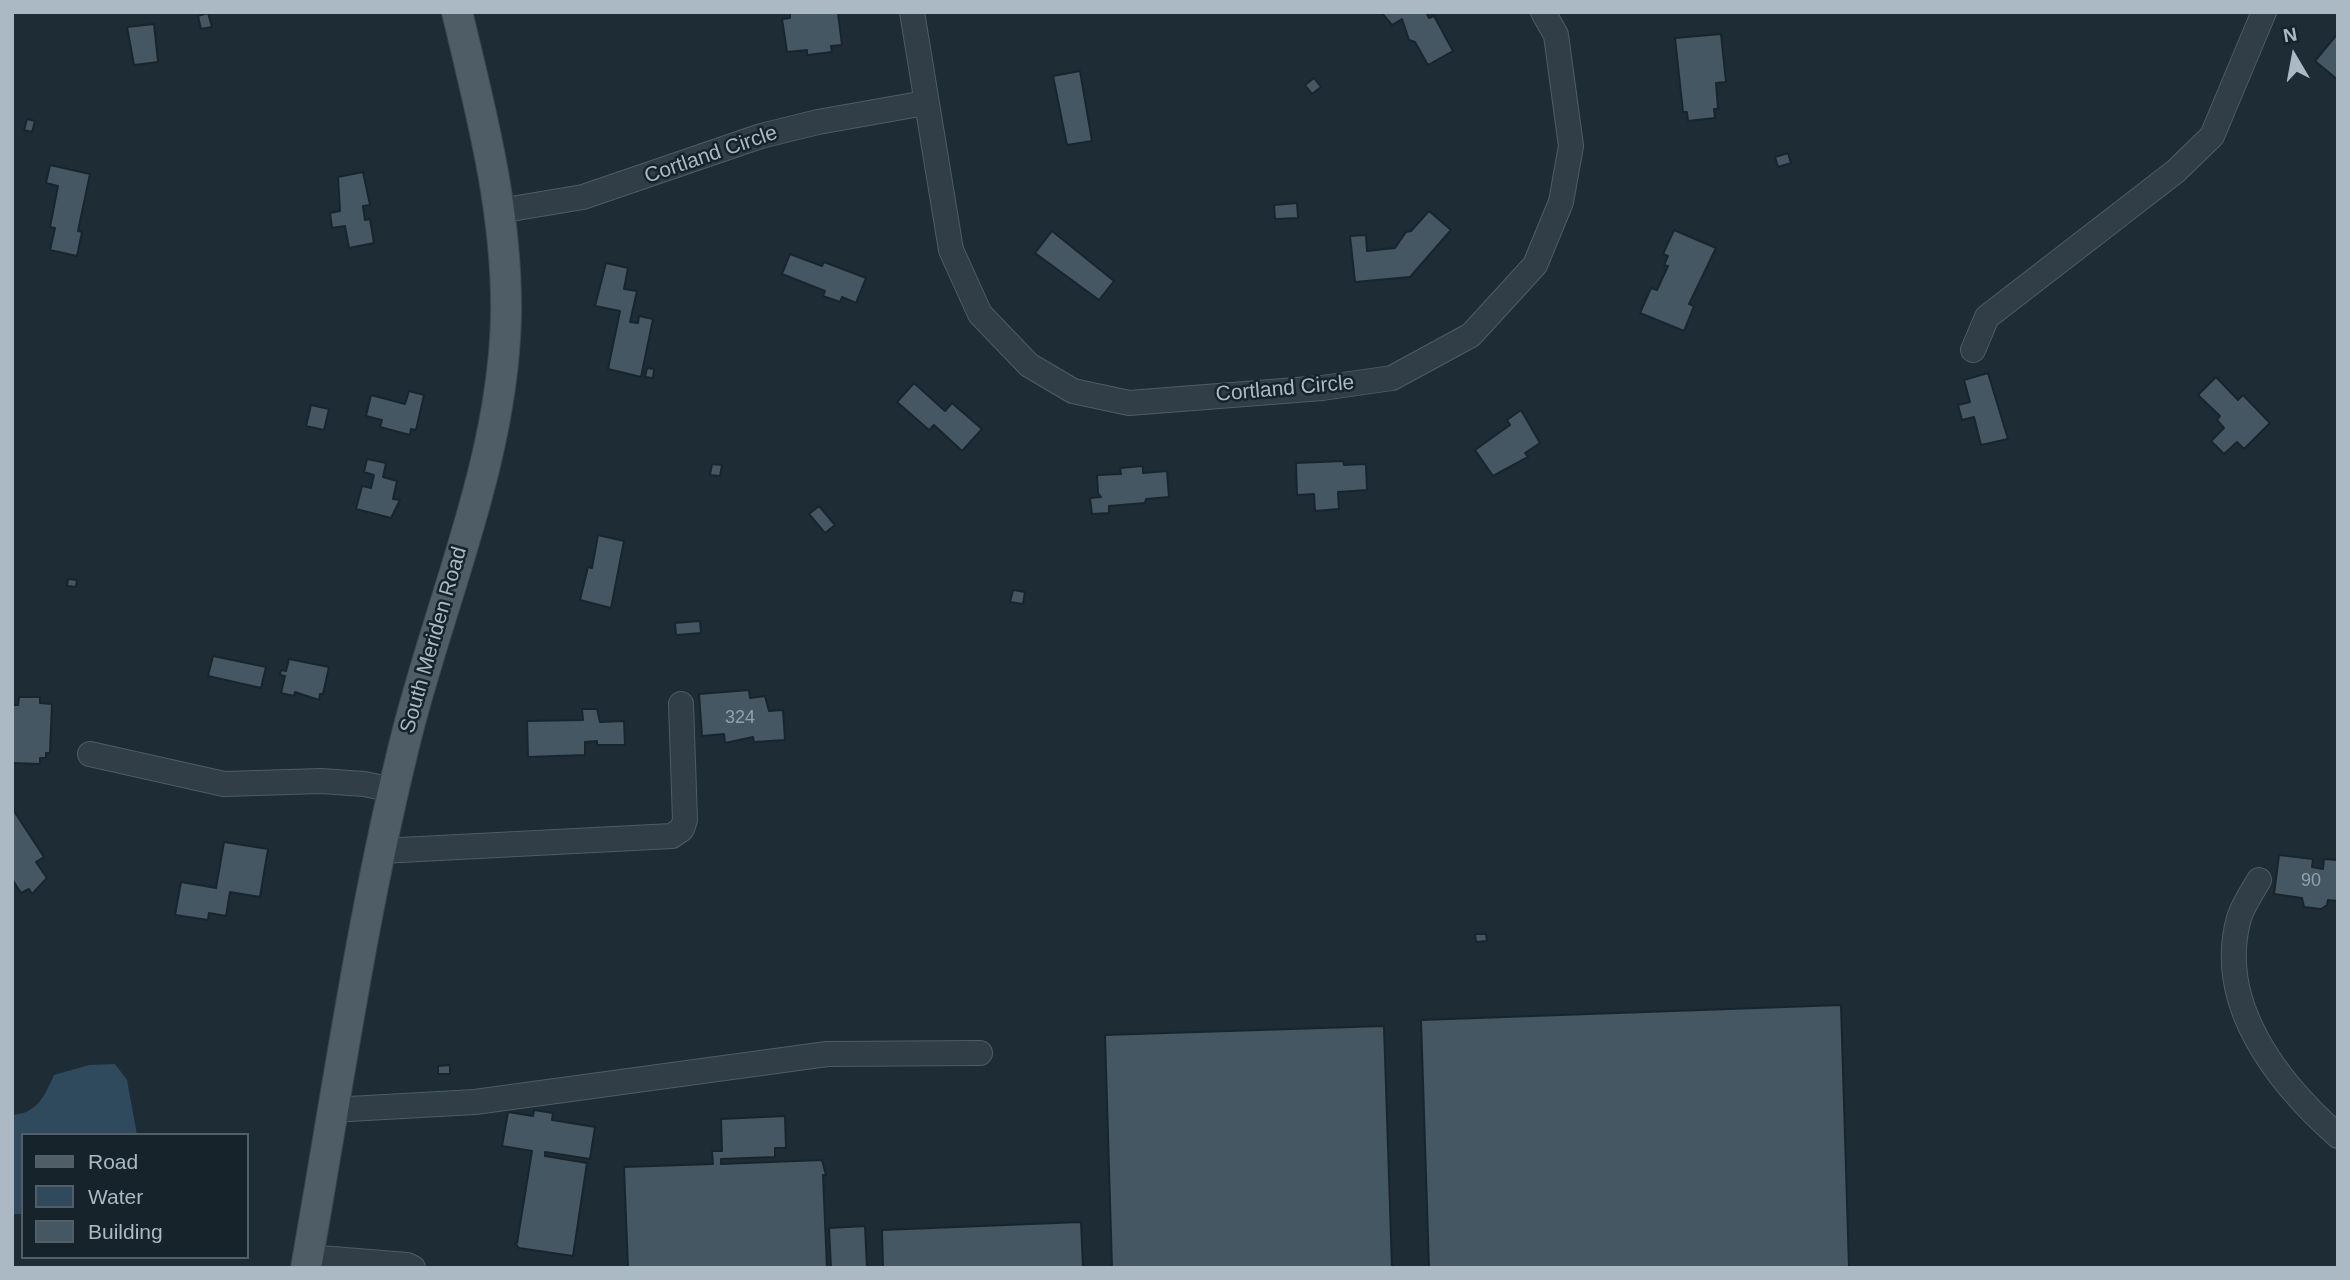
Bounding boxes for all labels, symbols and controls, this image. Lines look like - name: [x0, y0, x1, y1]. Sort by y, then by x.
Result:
- north arrow: [2259, 21, 2329, 91]
- text: N: [2282, 23, 2299, 46]
- street label: Cortland Circle: [641, 120, 781, 190]
- street label: Cortland Circle: [1215, 370, 1355, 408]
- street label: South Meriden Road: [395, 544, 473, 736]
- house number: 324: [725, 707, 755, 729]
- house number: 90: [2301, 870, 2321, 892]
- legend: [21, 1133, 248, 1259]
- text: Road: [88, 1150, 138, 1173]
- text: Water: [88, 1185, 143, 1208]
- text: Building: [88, 1220, 163, 1243]

